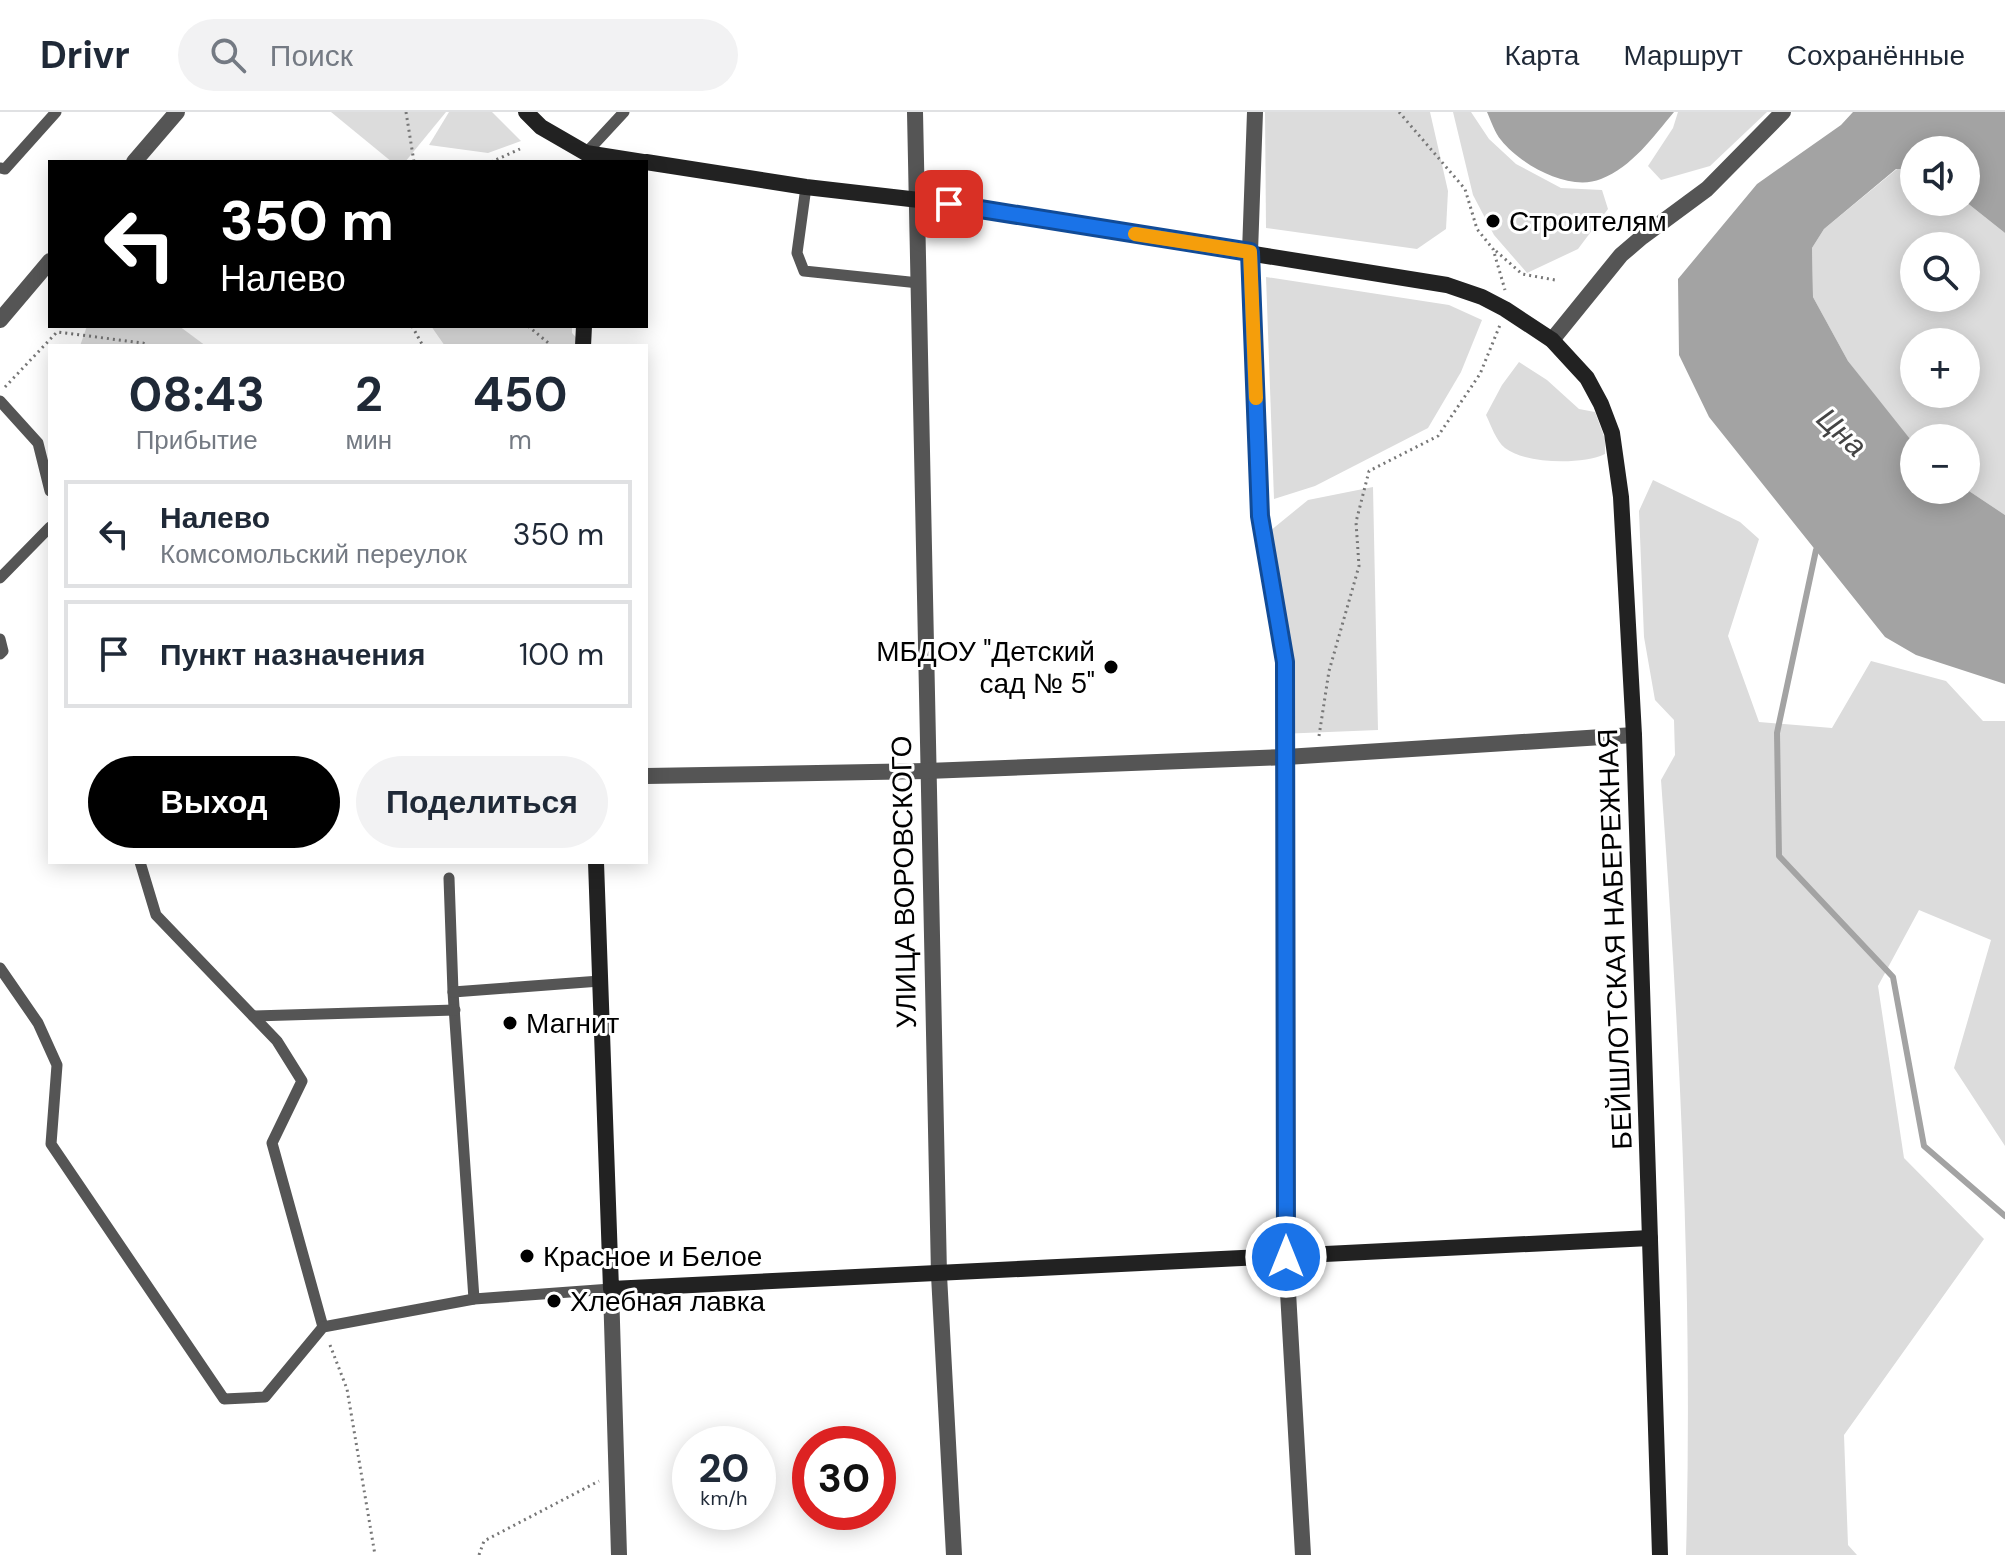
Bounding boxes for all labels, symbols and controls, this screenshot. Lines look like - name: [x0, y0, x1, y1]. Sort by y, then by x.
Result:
- search box: [178, 19, 738, 91]
- text: Drivr: [40, 30, 130, 80]
- icon: search: [206, 33, 250, 77]
- text: Поиск: [270, 36, 353, 75]
- text: Карта: [1504, 37, 1579, 74]
- text: Маршрут: [1623, 37, 1743, 74]
- text: Сохранённые: [1787, 37, 1965, 74]
- map controls: [1900, 136, 1980, 504]
- button: sound: [1900, 136, 1980, 216]
- pin: [915, 170, 983, 238]
- icon: arrive: [927, 182, 971, 226]
- text: 350 m: [220, 184, 394, 257]
- icon: left: [88, 192, 192, 296]
- place label: Строителям: [1509, 203, 1667, 240]
- marker: Строителям: [1484, 212, 1502, 230]
- button: search: [1900, 232, 1980, 312]
- text: Налево: [220, 255, 346, 302]
- button: +: [1900, 328, 1980, 408]
- text: 08:43: [128, 363, 265, 426]
- text: 2: [355, 363, 383, 426]
- text: 450: [473, 363, 568, 426]
- water label: Цна: [1809, 399, 1875, 465]
- text: Прибытие: [136, 423, 258, 457]
- text: мин: [345, 423, 392, 457]
- text: m: [508, 423, 532, 457]
- button: −: [1900, 424, 1980, 504]
- text: Налево: [160, 498, 270, 537]
- icon: left: [92, 512, 136, 556]
- text: 350 m: [513, 515, 604, 554]
- text: Комсомольский переулок: [160, 537, 467, 571]
- icon: arrive: [92, 632, 136, 676]
- place label: МБДОУ "Детский сад № 5": [876, 633, 1095, 702]
- text: Пункт назначения: [160, 635, 425, 674]
- text: 100 m: [519, 635, 604, 674]
- marker: МБДОУ "Детский сад № 5": [1102, 658, 1120, 676]
- street label: БЕЙШЛОТСКАЯ НАБЕРЕЖНАЯ: [1589, 728, 1641, 1150]
- street label: УЛИЦА ВОРОВСКОГО: [883, 735, 925, 1029]
- button: Выход: [88, 756, 340, 848]
- button: Поделиться: [356, 756, 608, 848]
- place label: Магнит: [526, 1005, 620, 1042]
- marker: Магнит: [501, 1014, 519, 1032]
- position arrow: [1244, 1215, 1328, 1299]
- place label: Красное и Белое: [543, 1238, 762, 1275]
- marker: Красное и Белое: [518, 1247, 536, 1265]
- place label: Хлебная лавка: [570, 1283, 766, 1320]
- marker: Хлебная лавка: [545, 1292, 563, 1310]
- speed limit sign: 30: [792, 1426, 896, 1530]
- text: 20: [698, 1442, 750, 1494]
- text: km/h: [700, 1485, 748, 1511]

